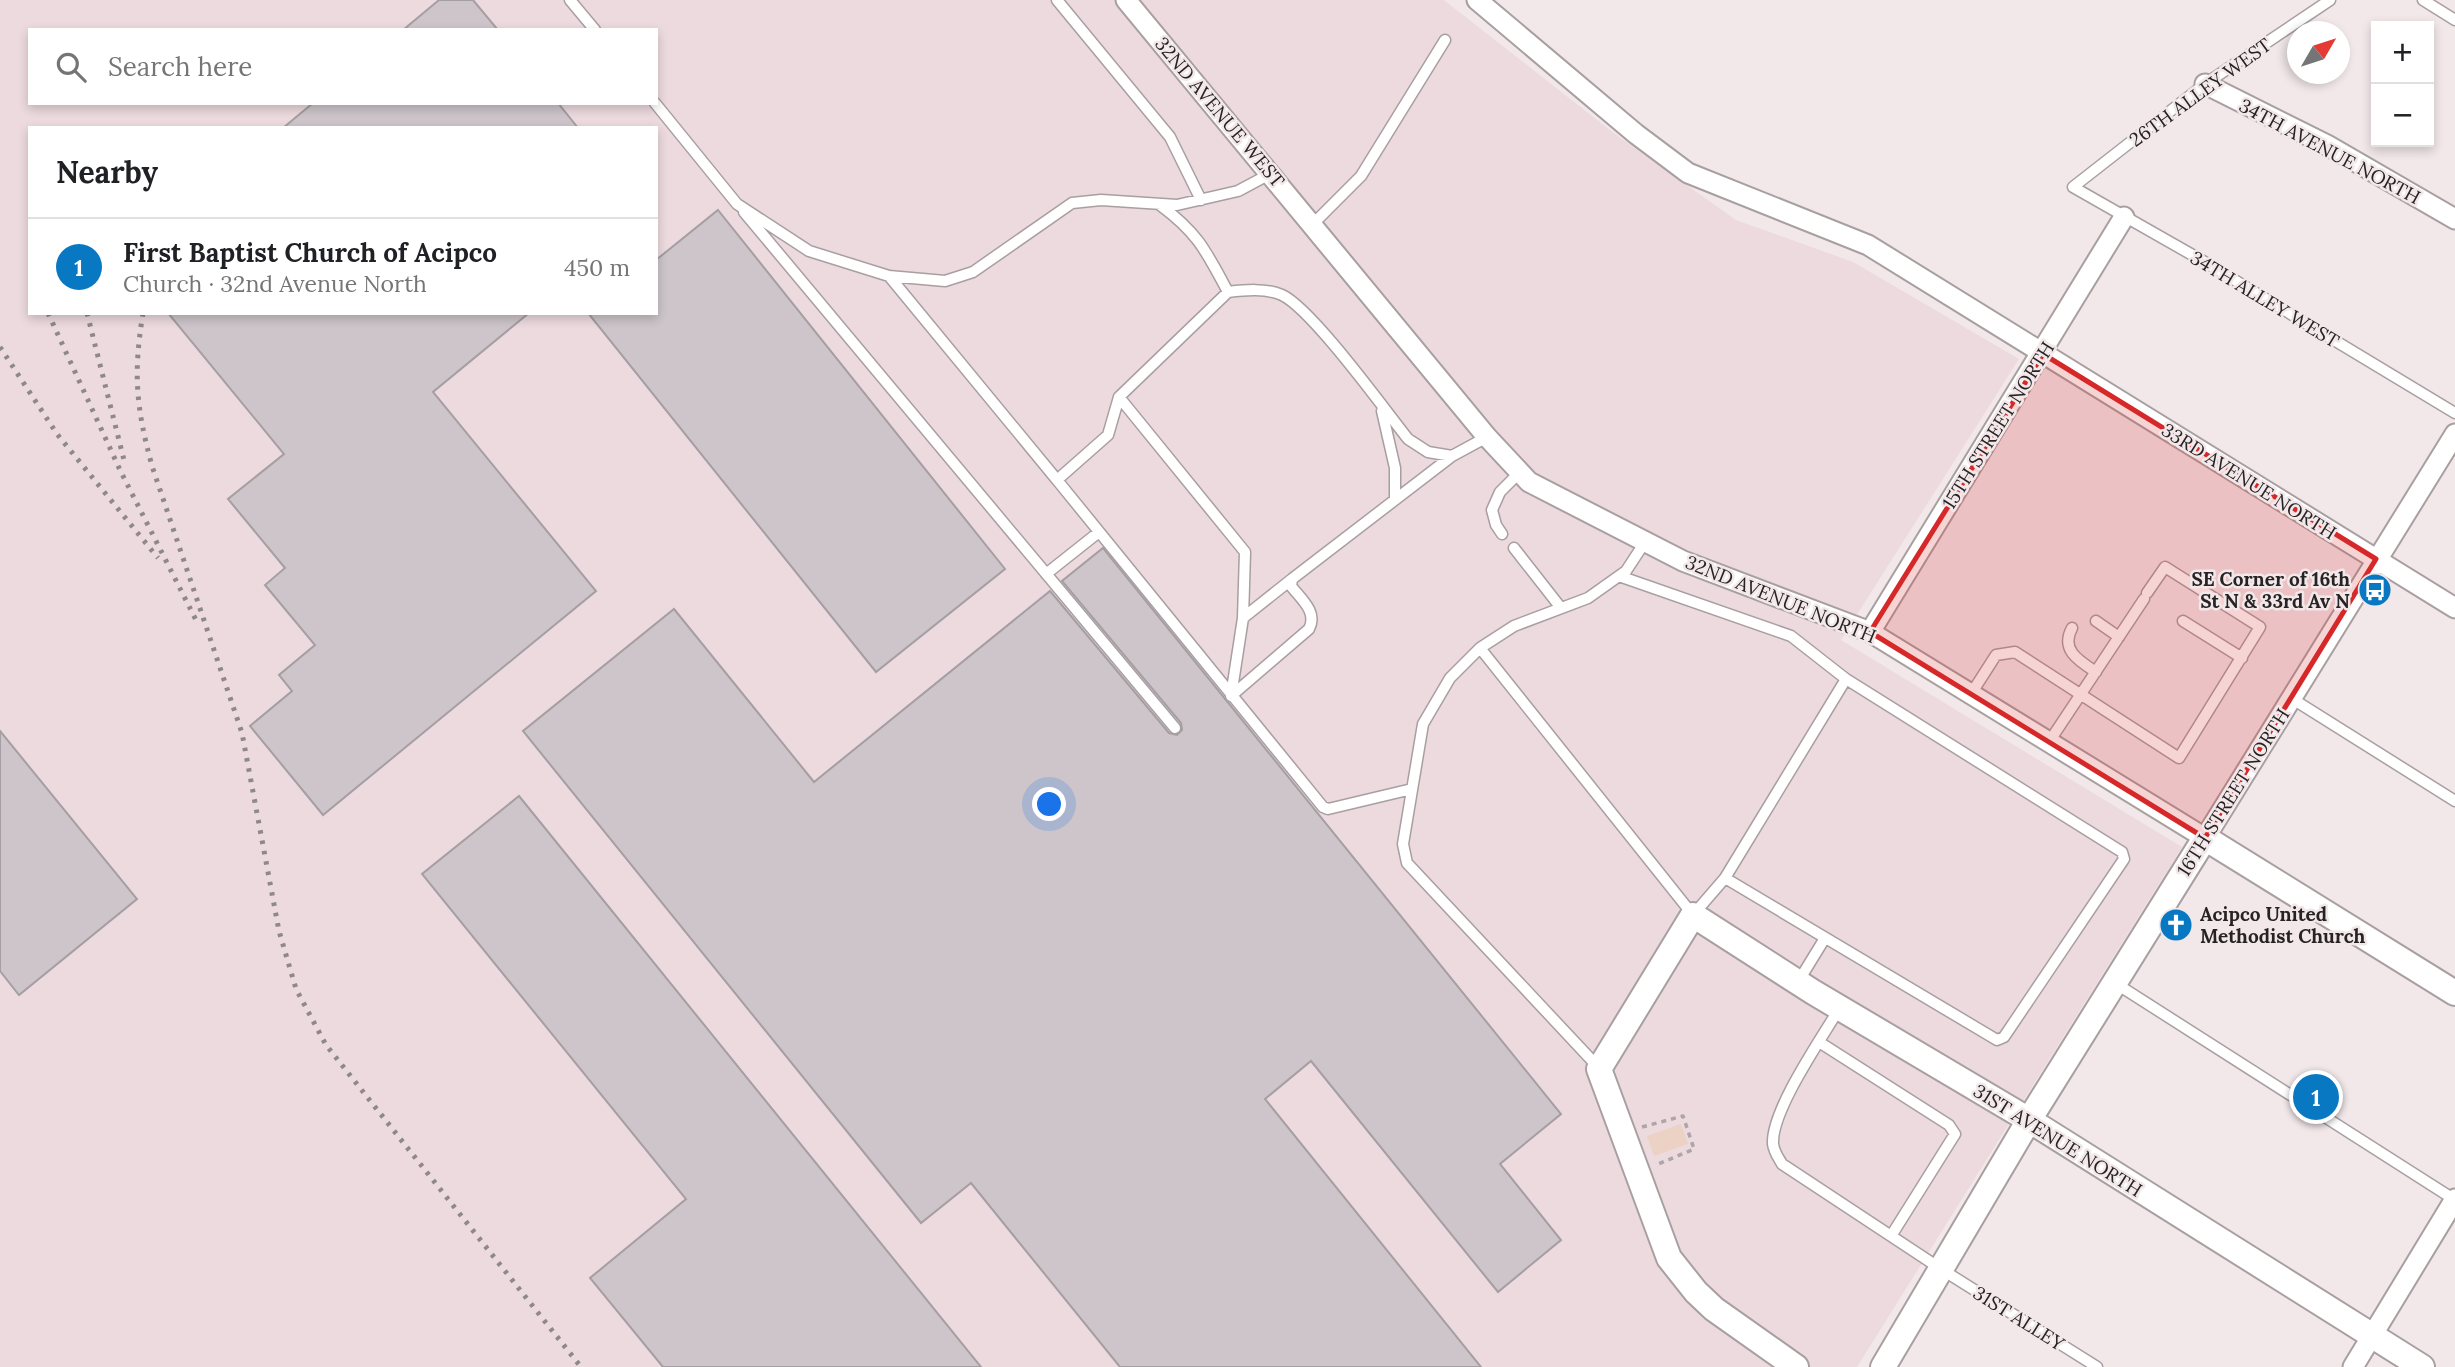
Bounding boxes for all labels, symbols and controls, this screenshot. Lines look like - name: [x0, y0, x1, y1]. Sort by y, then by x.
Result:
- north arrow: [2287, 21, 2350, 84]
- map controls: [2371, 21, 2434, 147]
- button: +: [2371, 21, 2434, 84]
- search box: [28, 28, 658, 105]
- street label: 32ND AVENUE WEST: [1150, 32, 1290, 192]
- street label: 26TH ALLEY WEST: [2124, 32, 2276, 152]
- icon: search: [52, 48, 90, 86]
- text: Search here: [108, 50, 252, 83]
- button: −: [2371, 84, 2434, 147]
- street label: 34TH AVENUE NORTH: [2235, 93, 2425, 209]
- text: Nearby: [56, 153, 158, 191]
- text: First Baptist Church of Acipco: [123, 236, 497, 269]
- street label: 34TH ALLEY WEST: [2186, 245, 2344, 353]
- text: 1: [74, 253, 84, 282]
- text: 450 m: [564, 253, 630, 282]
- text: Church · 32nd Avenue North: [123, 269, 427, 298]
- street label: 15TH STREET NORTH: [1937, 337, 2059, 513]
- street label: 33RD AVENUE NORTH: [2157, 417, 2341, 545]
- street label: 32ND AVENUE NORTH: [1682, 550, 1880, 648]
- place label: SE Corner of 16th St N & 33rd Av N: [2191, 567, 2350, 613]
- bus stop icon: SE Corner of 16th St N & 33rd Av N: [2356, 571, 2394, 609]
- street label: 16TH STREET NORTH: [2171, 703, 2295, 881]
- your location: [1032, 787, 1066, 821]
- place label: Acipco United Methodist Church: [2200, 902, 2366, 948]
- church icon: Acipco United Methodist Church: [2157, 906, 2195, 944]
- pin: 1: [2293, 1071, 2339, 1123]
- street label: 31ST AVENUE NORTH: [1969, 1078, 2147, 1202]
- street label: 31ST ALLEY: [1969, 1280, 2070, 1356]

